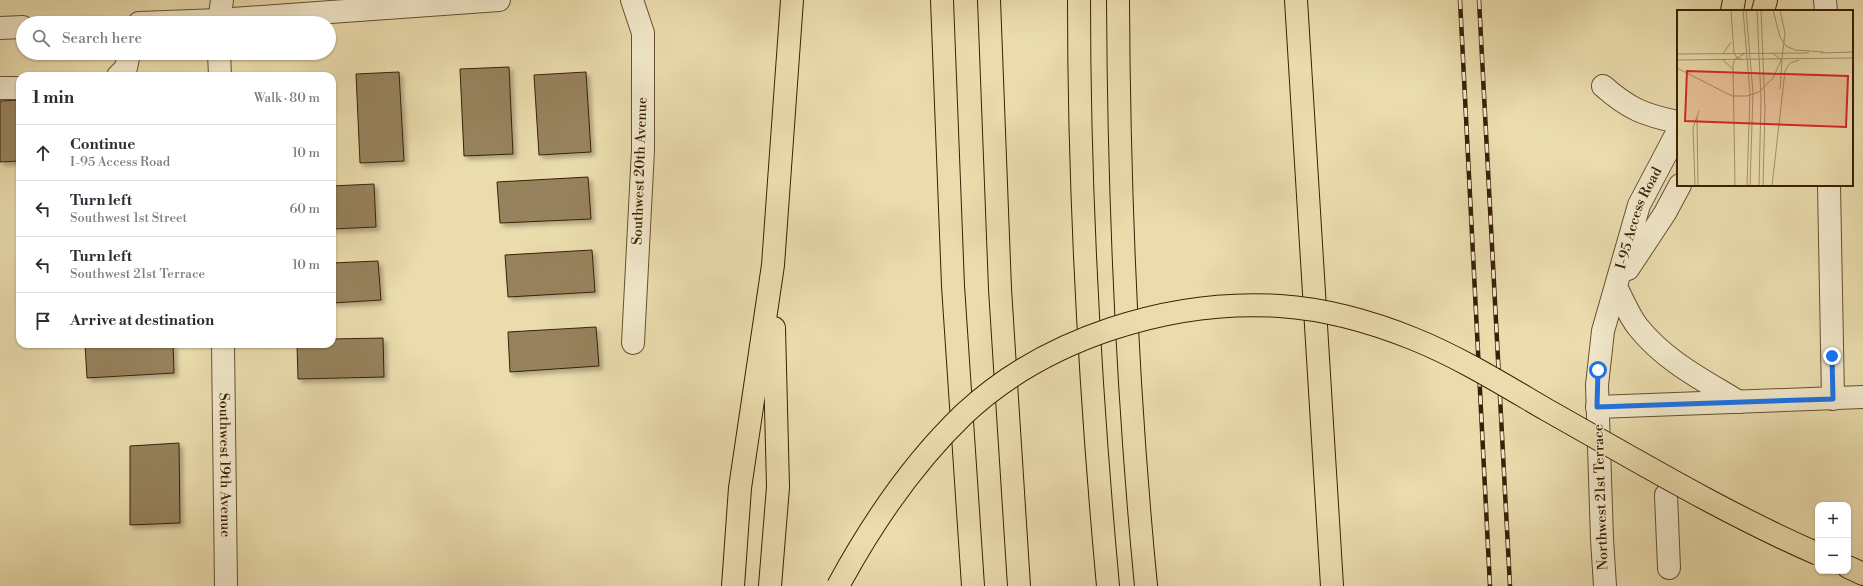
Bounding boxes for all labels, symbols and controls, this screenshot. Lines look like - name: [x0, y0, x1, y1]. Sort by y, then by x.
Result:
- inset map: [1677, 10, 1853, 186]
- search box: [16, 16, 336, 60]
- icon: search: [30, 27, 52, 49]
- text: Search here: [62, 29, 142, 48]
- text: 1 min: [32, 87, 74, 109]
- text: Walk · 80 m: [254, 90, 320, 106]
- street label: Southwest 20th Avenue: [628, 97, 652, 245]
- text: Continue: [70, 135, 135, 154]
- icon: ahead: [32, 142, 54, 164]
- text: 10 m: [292, 145, 320, 161]
- text: I-95 Access Road: [70, 154, 170, 170]
- street label: I-95 Access Road: [1612, 164, 1666, 271]
- text: Turn left: [70, 191, 132, 210]
- icon: left: [32, 198, 54, 220]
- text: 60 m: [289, 201, 320, 217]
- text: Southwest 1st Street: [70, 210, 187, 226]
- text: Turn left: [70, 247, 132, 266]
- icon: left: [32, 254, 54, 276]
- text: 10 m: [292, 257, 320, 273]
- text: Southwest 21st Terrace: [70, 266, 205, 282]
- icon: arrive: [32, 310, 54, 332]
- text: Arrive at destination: [70, 311, 214, 330]
- route end: [1823, 347, 1841, 365]
- route start: [1589, 361, 1607, 379]
- street label: Southwest 19th Avenue: [215, 393, 234, 537]
- street label: Northwest 21st Terrace: [1589, 424, 1613, 570]
- map controls: [1815, 502, 1851, 574]
- button: +: [1815, 502, 1851, 538]
- button: −: [1815, 538, 1851, 574]

